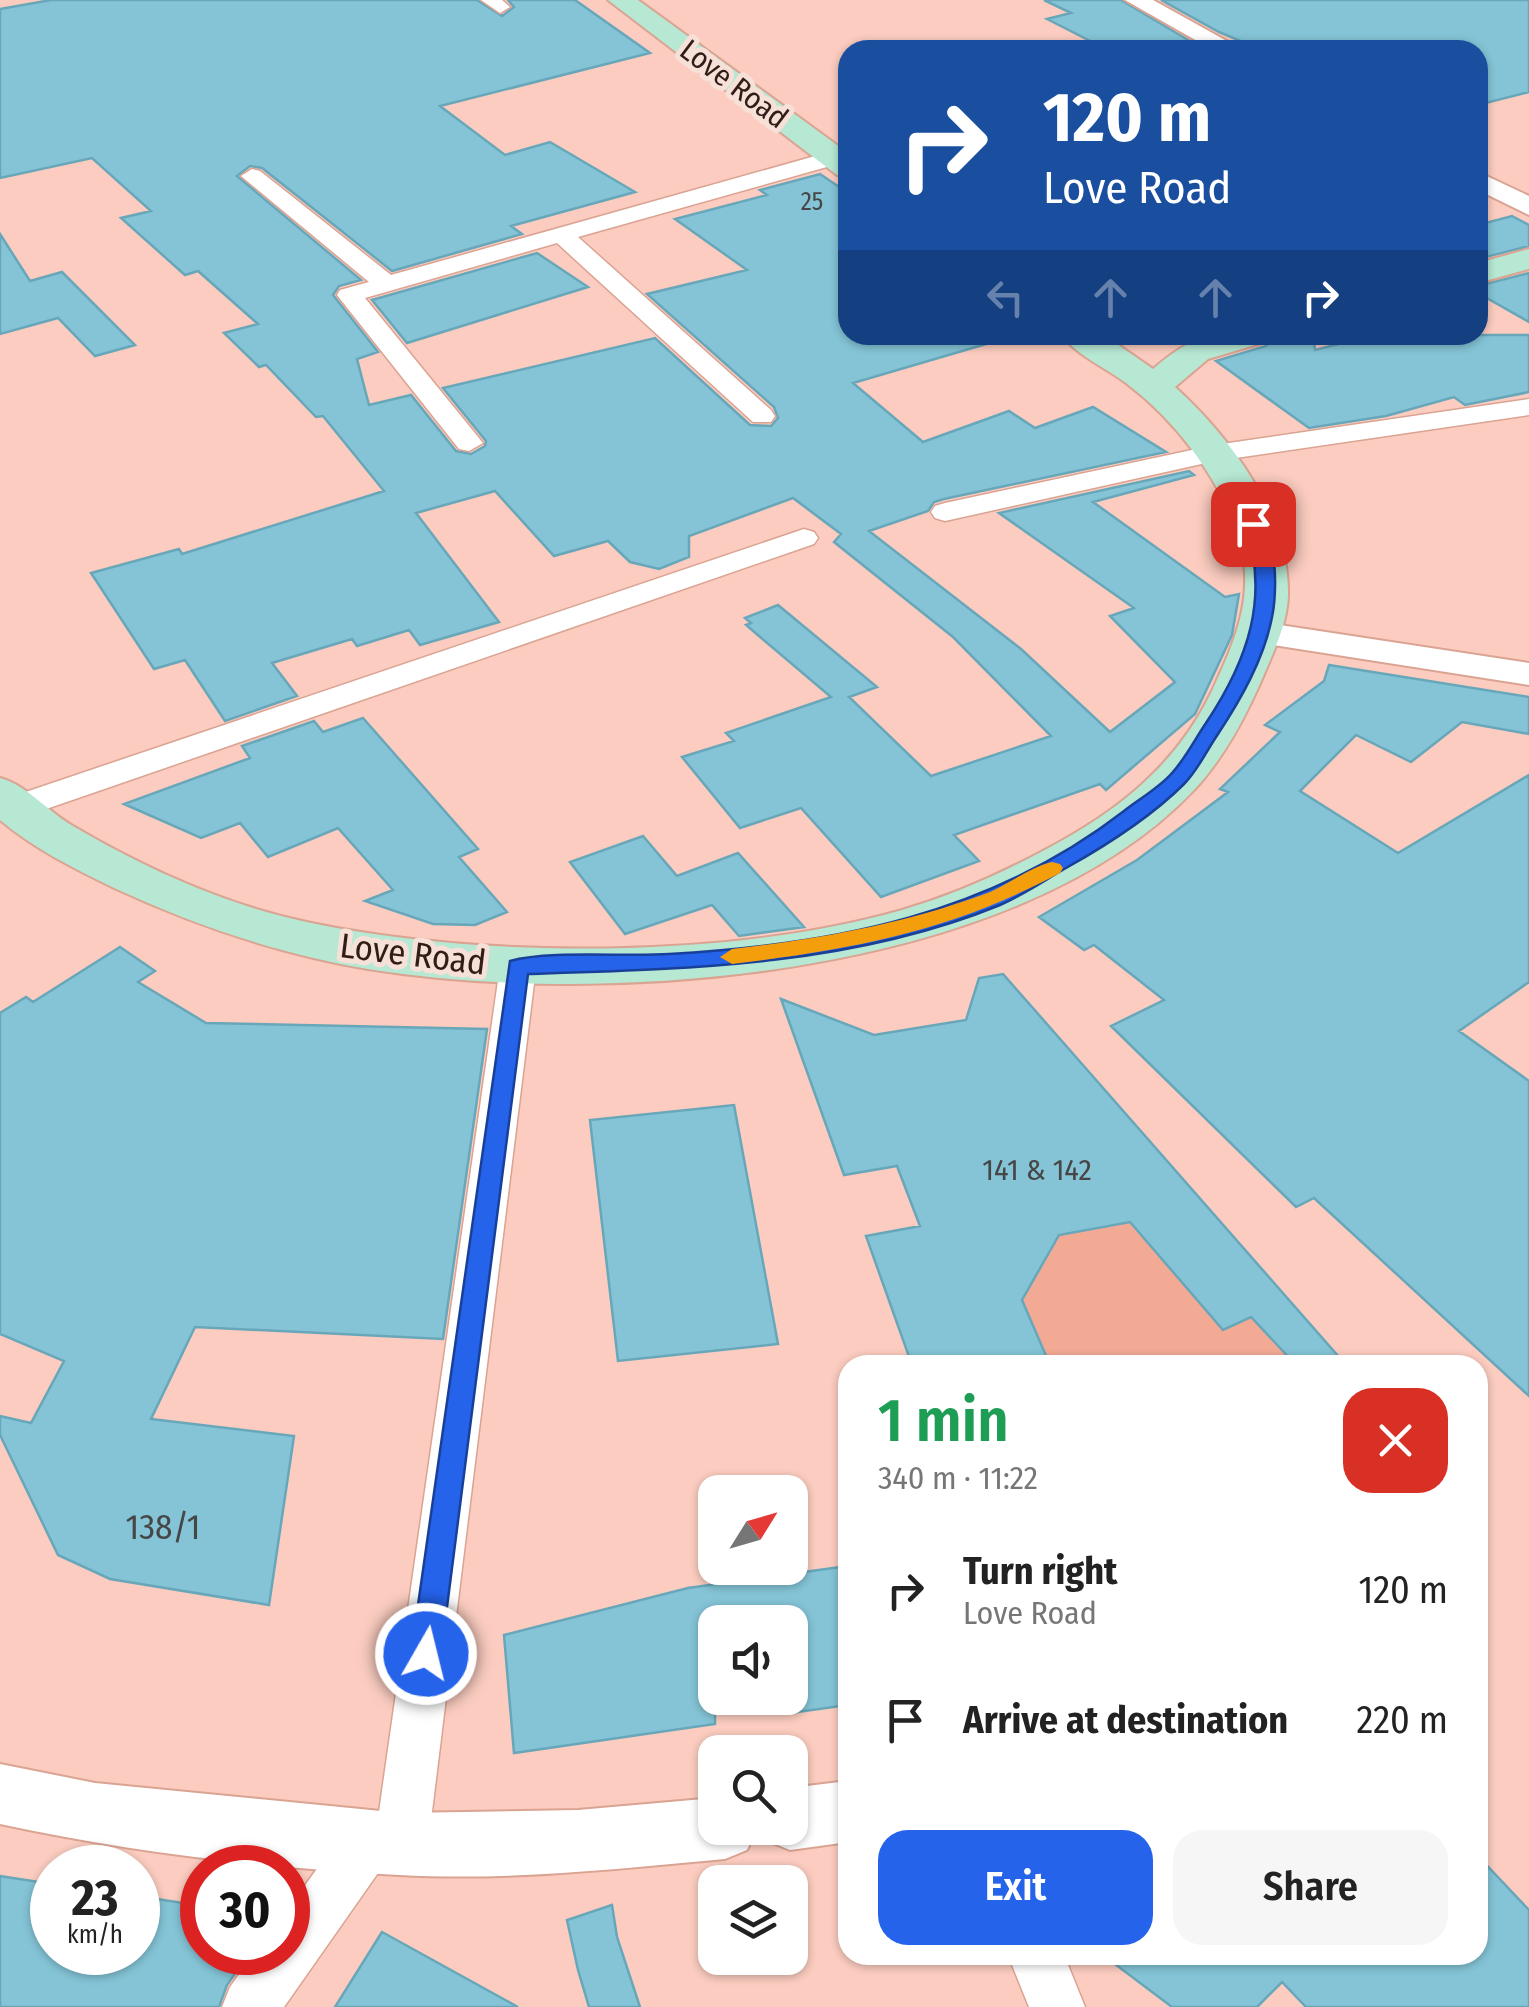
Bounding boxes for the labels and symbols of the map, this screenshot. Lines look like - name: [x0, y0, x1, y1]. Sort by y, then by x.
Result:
- street label: Love Road: [673, 32, 795, 136]
- house number: 25: [801, 187, 823, 217]
- pin: [1211, 482, 1296, 567]
- street label: Love Road: [338, 924, 488, 984]
- house number: 141 & 142: [982, 1152, 1092, 1188]
- north arrow: [698, 1475, 808, 1585]
- house number: 138/1: [126, 1506, 200, 1548]
- position arrow: [374, 1602, 478, 1706]
- speed limit sign: 30: [180, 1845, 310, 1975]

